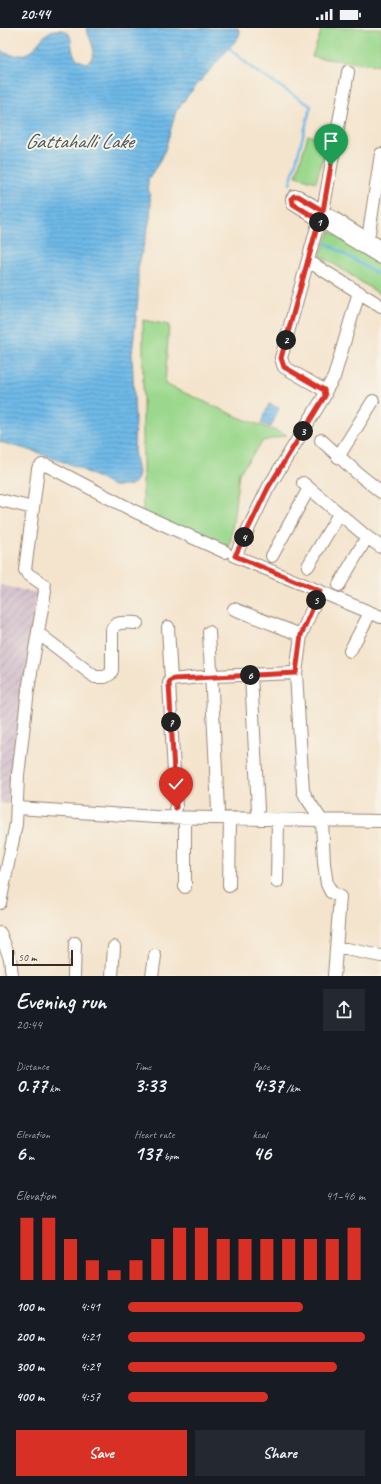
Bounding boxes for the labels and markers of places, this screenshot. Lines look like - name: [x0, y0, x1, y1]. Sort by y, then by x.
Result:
- pin: [314, 124, 348, 165]
- pin: 1: [309, 212, 329, 232]
- pin: 2: [276, 330, 296, 350]
- pin: 3: [293, 421, 313, 441]
- pin: 4: [234, 527, 254, 547]
- pin: 5: [306, 590, 326, 610]
- pin: 6: [240, 665, 260, 685]
- pin: 7: [161, 712, 181, 732]
- pin: [159, 767, 193, 808]

